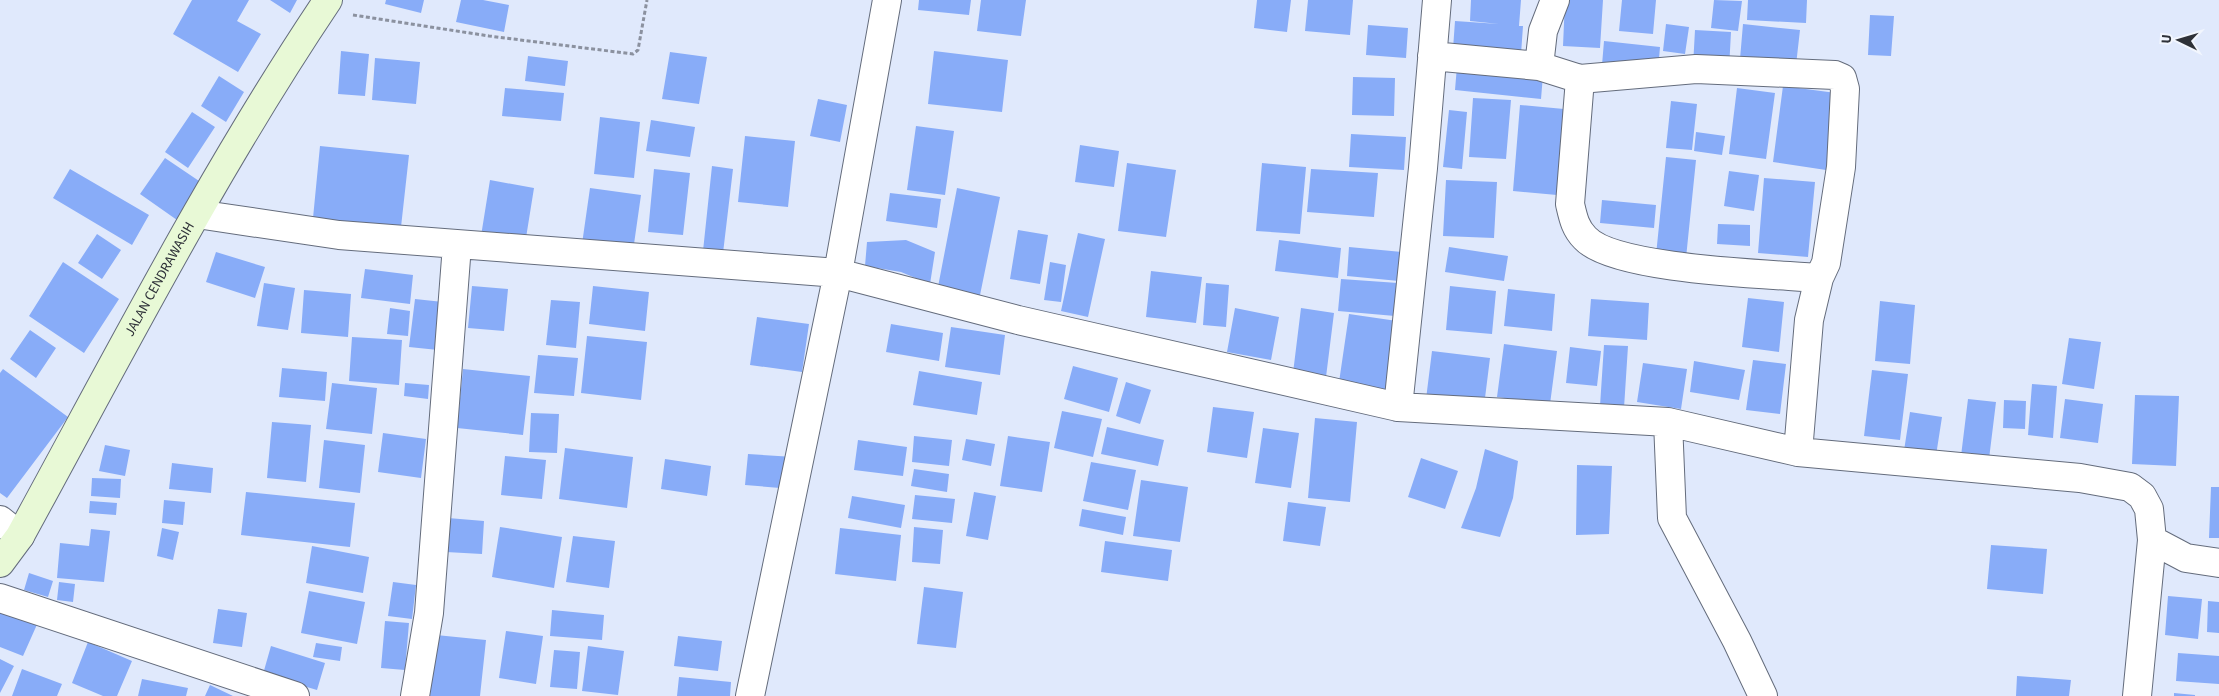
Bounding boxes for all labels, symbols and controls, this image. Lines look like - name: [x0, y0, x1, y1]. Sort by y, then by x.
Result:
- north arrow: [2154, 15, 2204, 65]
- text: U: [2157, 33, 2177, 44]
- street label: JALAN CENDRAWASIH: [120, 218, 200, 340]

